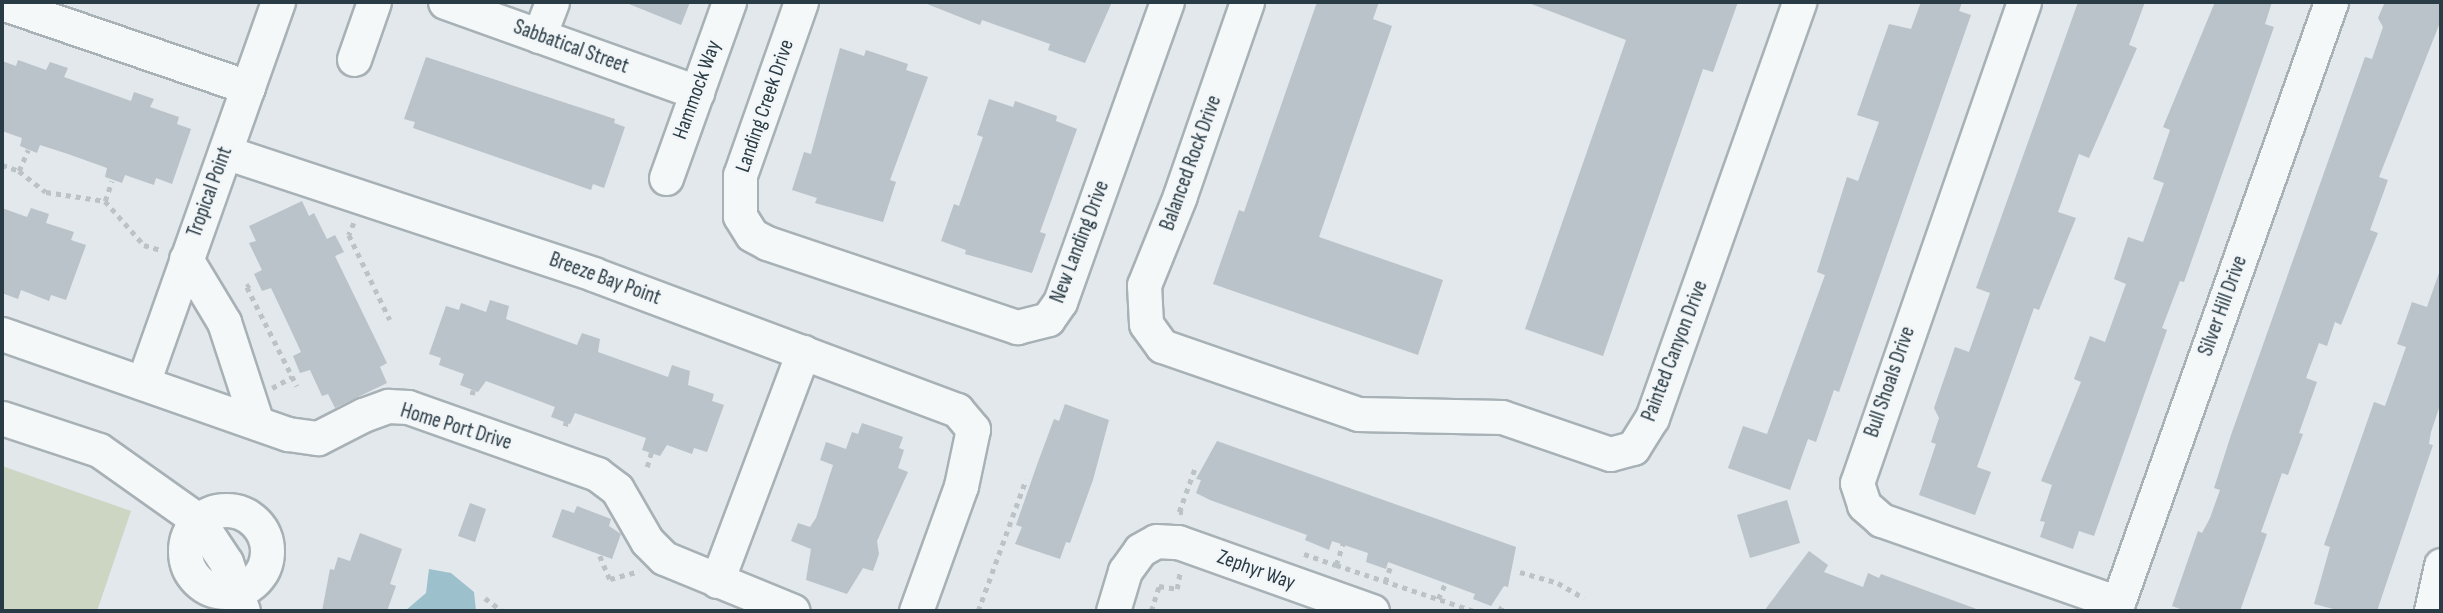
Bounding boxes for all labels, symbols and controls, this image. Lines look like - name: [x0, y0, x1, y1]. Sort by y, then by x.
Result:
- street label: Sabbatical Street: [510, 15, 632, 79]
- street label: Landing Creek Drive: [730, 36, 800, 176]
- street label: Hammock Way: [667, 37, 727, 143]
- street label: Balanced Rock Drive: [1155, 92, 1227, 234]
- street label: Tropical Point: [182, 143, 238, 241]
- street label: New Landing Drive: [1045, 177, 1115, 307]
- street label: Breeze Bay Point: [546, 247, 664, 311]
- street label: Silver Hill Drive: [2193, 252, 2253, 360]
- street label: Painted Canyon Drive: [1637, 277, 1713, 425]
- street label: Bull Shoals Drive: [1859, 323, 1921, 441]
- street label: Home Port Drive: [397, 398, 515, 456]
- street label: Zephyr Way: [1214, 544, 1298, 596]

